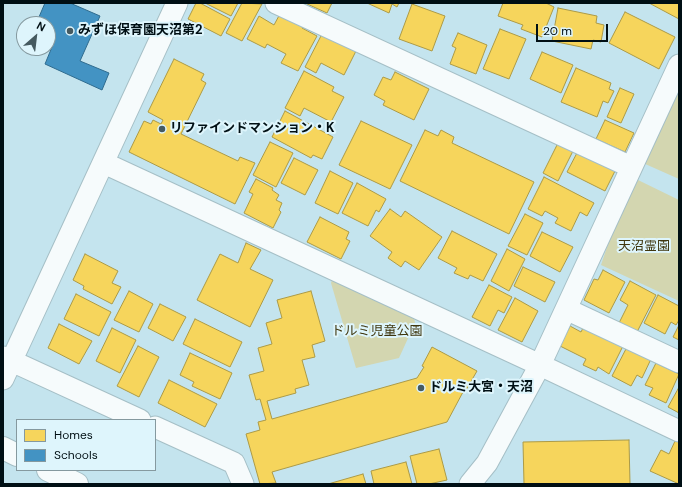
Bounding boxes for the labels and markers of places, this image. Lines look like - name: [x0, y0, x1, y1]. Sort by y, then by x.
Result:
- place label: みずほ保育園天沼第2: [78, 23, 203, 39]
- marker: みずほ保育園天沼第2: [65, 26, 75, 36]
- place label: リファインドマンション・K: [170, 121, 334, 137]
- marker: リファインドマンション・K: [157, 124, 167, 134]
- place label: ドルミ大宮・天沼: [429, 380, 533, 396]
- marker: ドルミ大宮・天沼: [416, 383, 426, 393]

